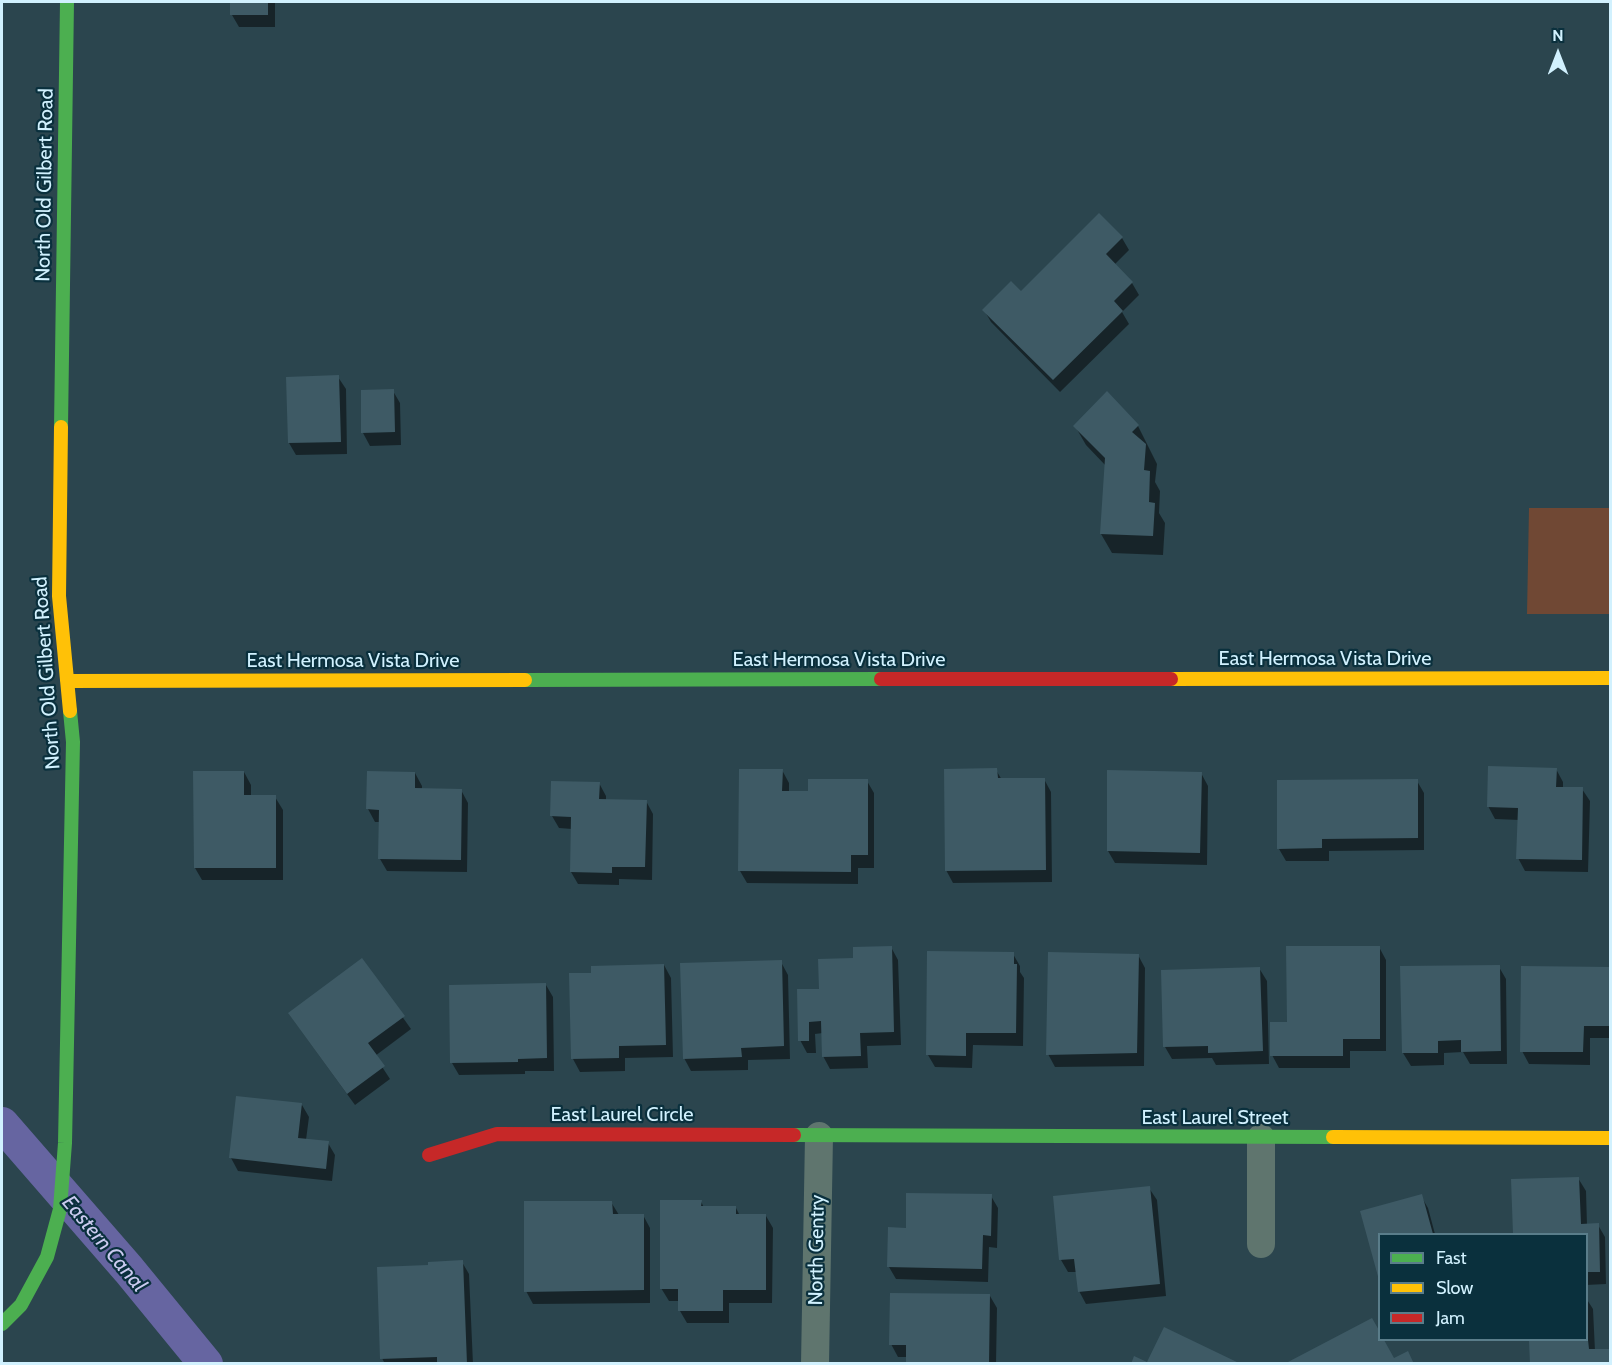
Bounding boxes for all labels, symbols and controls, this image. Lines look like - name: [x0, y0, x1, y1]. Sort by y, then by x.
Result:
- north arrow: [1528, 24, 1588, 84]
- text: N: [1552, 26, 1564, 45]
- street label: North Old Gilbert Road: [31, 88, 59, 282]
- street label: North Old Gilbert Road: [28, 576, 66, 770]
- street label: East Hermosa Vista Drive: [1219, 647, 1431, 671]
- street label: East Hermosa Vista Drive: [733, 648, 945, 672]
- street label: East Hermosa Vista Drive: [247, 649, 459, 673]
- street label: East Laurel Circle: [551, 1103, 693, 1127]
- street label: East Laurel Street: [1141, 1106, 1289, 1130]
- water label: Eastern Canal: [56, 1191, 152, 1297]
- street label: North Gentry: [804, 1194, 830, 1306]
- legend: [1378, 1233, 1588, 1341]
- text: Fast: [1436, 1247, 1467, 1269]
- text: Slow: [1436, 1277, 1473, 1299]
- text: Jam: [1436, 1307, 1465, 1329]

